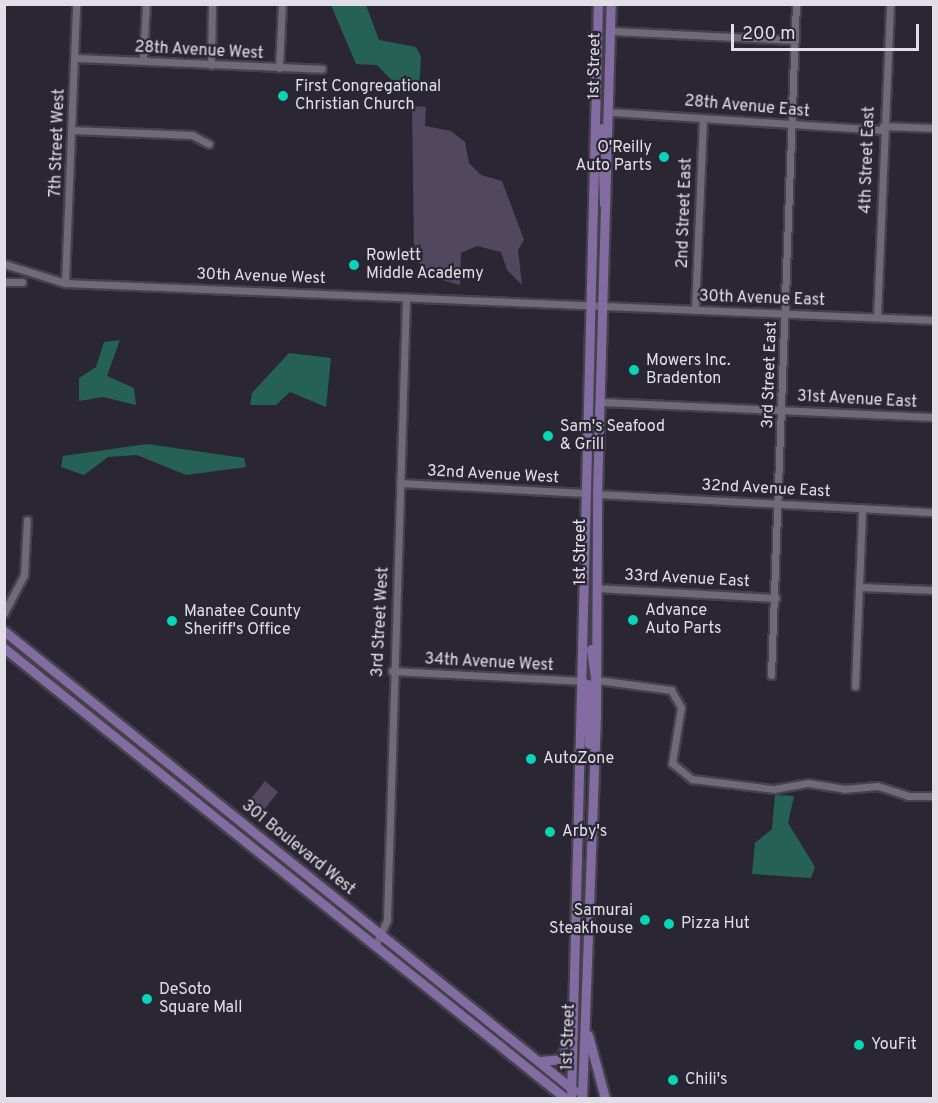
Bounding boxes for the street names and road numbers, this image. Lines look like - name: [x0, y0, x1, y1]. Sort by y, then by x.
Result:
- street label: 1st Street: [585, 32, 605, 100]
- street label: 28th Avenue West: [134, 38, 264, 64]
- street label: 7th Street West: [47, 88, 69, 198]
- street label: 28th Avenue East: [683, 92, 811, 122]
- street label: 4th Street East: [857, 106, 879, 214]
- street label: 2nd Street East: [673, 157, 697, 269]
- street label: 30th Avenue West: [195, 265, 327, 289]
- street label: 30th Avenue East: [698, 287, 826, 311]
- street label: 3rd Street East: [759, 321, 781, 429]
- street label: 31st Avenue East: [796, 387, 918, 413]
- street label: 32nd Avenue West: [426, 462, 560, 488]
- street label: 32nd Avenue East: [701, 476, 831, 502]
- street label: 1st Street: [571, 519, 591, 585]
- street label: 3rd Street West: [369, 566, 393, 678]
- street label: 33rd Avenue East: [623, 566, 751, 592]
- street label: 34th Avenue West: [423, 650, 555, 676]
- street label: 301 Boulevard West: [237, 796, 359, 900]
- street label: 1st Street: [558, 1003, 580, 1071]

